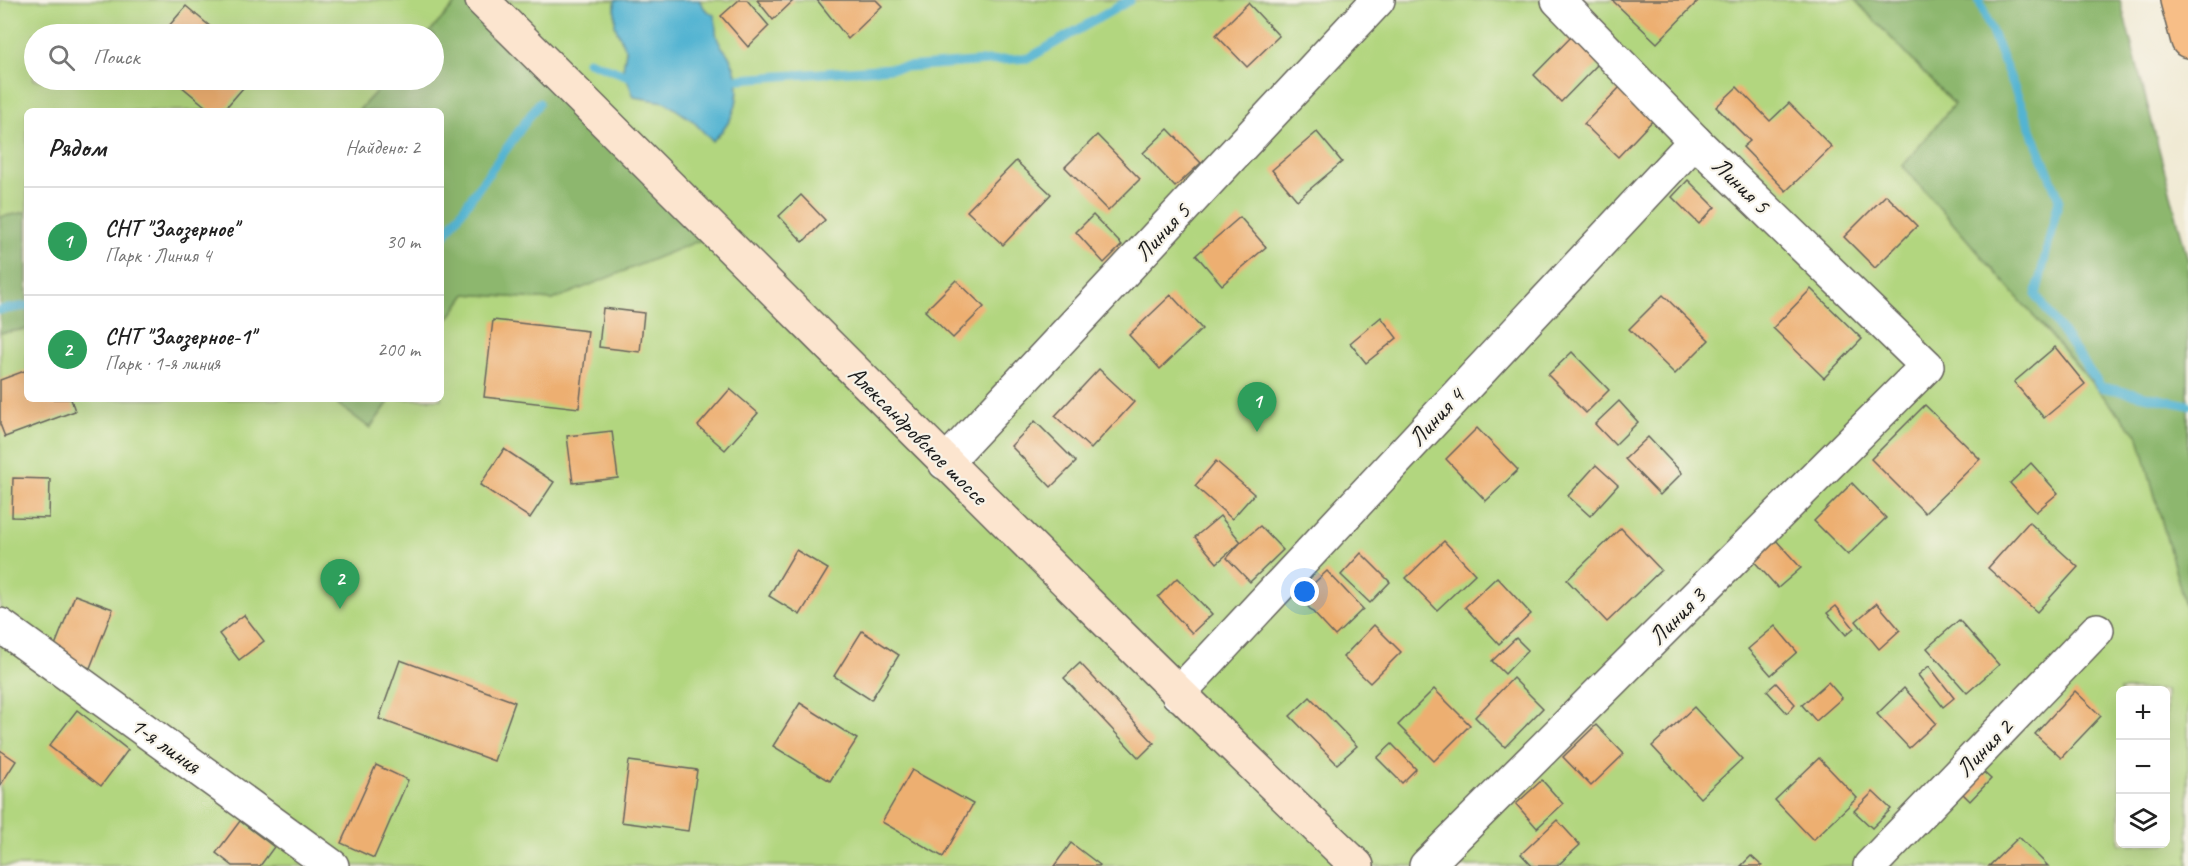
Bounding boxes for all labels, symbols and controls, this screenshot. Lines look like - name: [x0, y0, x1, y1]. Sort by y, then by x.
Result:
- search box: [24, 24, 444, 90]
- icon: search: [45, 41, 78, 74]
- text: Поиск: [93, 43, 139, 71]
- text: Рядом: [48, 131, 106, 164]
- text: Найдено: 2: [345, 135, 420, 160]
- street label: Линия 5: [1706, 150, 1777, 221]
- street label: Линия 5: [1128, 196, 1197, 267]
- text: СНТ "Заозерное": [105, 215, 238, 243]
- text: 1: [63, 229, 72, 254]
- text: 30 m: [386, 229, 420, 254]
- text: Парк · Линия 4: [105, 243, 211, 268]
- text: СНТ "Заозерное-1": [105, 323, 255, 351]
- text: 2: [63, 337, 72, 362]
- text: 200 m: [377, 337, 420, 362]
- text: Парк · 1-я линия: [105, 351, 220, 376]
- street label: Александровское шоссе: [842, 359, 996, 513]
- street label: Линия 4: [1402, 380, 1472, 452]
- pin: 1: [1238, 382, 1276, 432]
- pin: 2: [320, 560, 360, 609]
- your location: [1290, 577, 1319, 606]
- street label: Линия 3: [1642, 580, 1713, 651]
- map controls: [2116, 686, 2170, 848]
- button: +: [2116, 686, 2170, 740]
- street label: 1-я линия: [125, 710, 208, 781]
- street label: Линия 2: [1949, 711, 2020, 783]
- button: −: [2116, 740, 2170, 794]
- button: layers: [2116, 794, 2170, 848]

